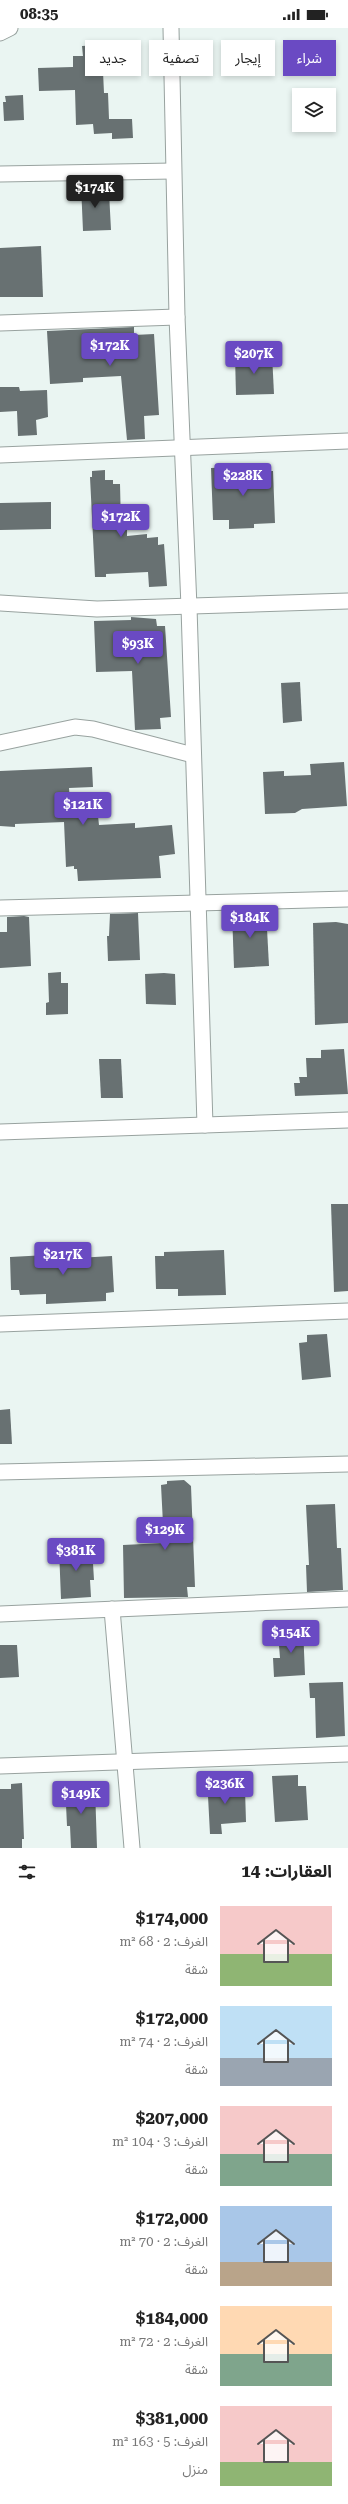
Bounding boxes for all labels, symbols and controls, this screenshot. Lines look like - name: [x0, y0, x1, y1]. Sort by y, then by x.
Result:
- text: 08:35: [20, 5, 58, 23]
- chip: جديد: [85, 40, 141, 76]
- chip: تصفية: [149, 40, 213, 76]
- chip: إيجار: [221, 40, 275, 76]
- chip: شراء: [283, 40, 336, 76]
- map controls: [292, 88, 336, 132]
- button: layers: [292, 88, 336, 132]
- pin: $174K: [67, 175, 123, 209]
- text: $174K: [75, 180, 115, 195]
- pin: $172K: [82, 333, 138, 367]
- text: $172K: [90, 338, 130, 353]
- pin: $207K: [226, 341, 282, 375]
- text: $207K: [234, 346, 274, 361]
- pin: $228K: [215, 463, 271, 497]
- text: $228K: [223, 468, 263, 483]
- pin: $172K: [93, 504, 149, 538]
- text: $172K: [101, 509, 141, 524]
- pin: $93K: [114, 631, 162, 665]
- text: $93K: [122, 636, 154, 651]
- pin: $121K: [55, 792, 111, 826]
- text: $121K: [63, 797, 103, 812]
- pin: $184K: [222, 905, 278, 939]
- text: $184K: [230, 910, 270, 925]
- pin: $217K: [35, 1242, 91, 1276]
- text: $217K: [43, 1247, 83, 1262]
- pin: $129K: [137, 1517, 193, 1551]
- text: $129K: [145, 1522, 185, 1537]
- pin: $381K: [48, 1538, 104, 1572]
- text: $381K: [56, 1543, 96, 1558]
- pin: $154K: [263, 1620, 319, 1654]
- text: $154K: [271, 1625, 311, 1640]
- pin: $236K: [197, 1771, 253, 1805]
- text: $236K: [205, 1776, 245, 1791]
- pin: $149K: [53, 1781, 109, 1815]
- text: $149K: [61, 1786, 101, 1801]
- icon: filters: [16, 1861, 38, 1883]
- text: العقارات: 14: [241, 1861, 332, 1881]
- text: $174,000: [136, 1908, 208, 1928]
- icon: home: [252, 1922, 300, 1970]
- text: الغرف: 2 · 68 m²: [119, 1934, 208, 1949]
- text: شقة: [185, 1962, 208, 1977]
- text: $172,000: [136, 2008, 208, 2028]
- icon: home: [252, 2022, 300, 2070]
- text: الغرف: 2 · 74 m²: [119, 2034, 208, 2049]
- text: شقة: [185, 2062, 208, 2077]
- text: $207,000: [136, 2108, 208, 2128]
- icon: home: [252, 2122, 300, 2170]
- text: الغرف: 3 · 104 m²: [112, 2134, 208, 2149]
- text: شقة: [185, 2162, 208, 2177]
- text: $172,000: [136, 2208, 208, 2228]
- icon: home: [252, 2222, 300, 2270]
- text: الغرف: 2 · 70 m²: [119, 2234, 208, 2249]
- text: شقة: [185, 2262, 208, 2277]
- text: $184,000: [136, 2308, 208, 2328]
- icon: home: [252, 2322, 300, 2370]
- text: الغرف: 2 · 72 m²: [119, 2334, 208, 2349]
- text: شقة: [185, 2362, 208, 2377]
- text: $381,000: [136, 2408, 208, 2428]
- icon: home: [252, 2422, 300, 2470]
- text: الغرف: 5 · 163 m²: [112, 2434, 208, 2449]
- text: منزل: [183, 2462, 208, 2477]

